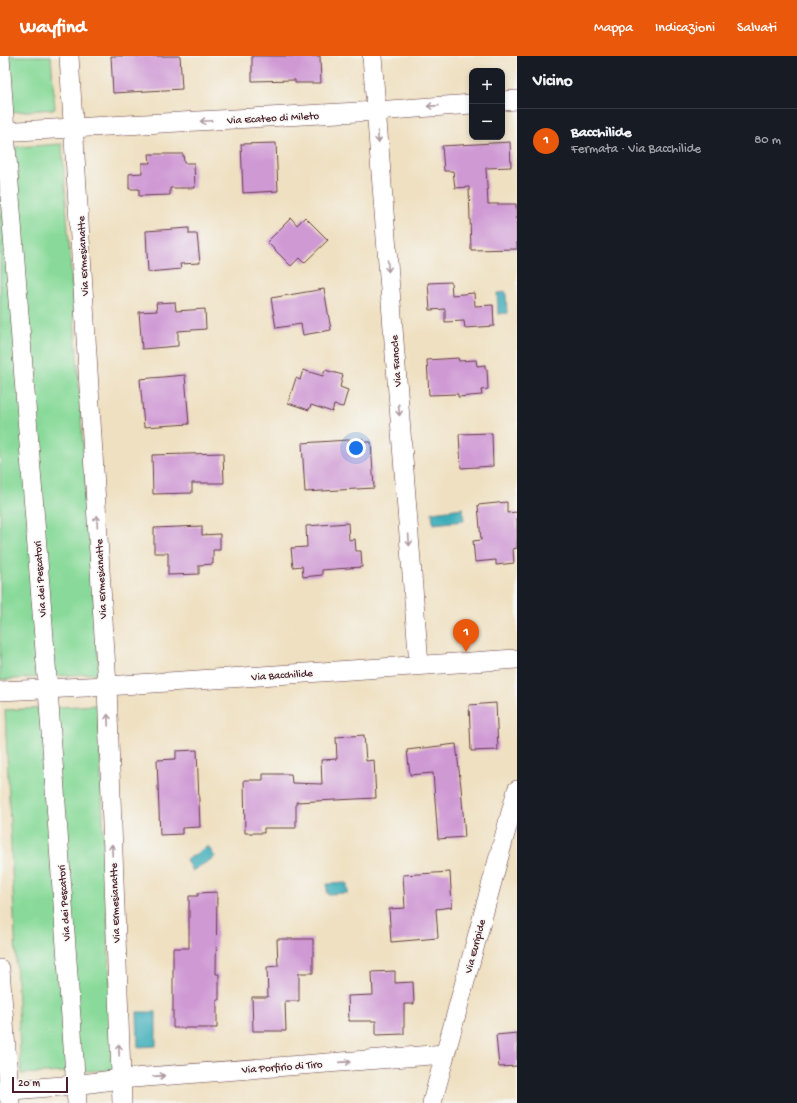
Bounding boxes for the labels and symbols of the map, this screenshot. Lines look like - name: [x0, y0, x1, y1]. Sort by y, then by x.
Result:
- one-way arrow: [427, 103, 440, 110]
- street label: Via Ecateo di Mileto: [226, 111, 320, 127]
- one-way arrow: [200, 117, 213, 124]
- one-way arrow: [374, 130, 381, 143]
- street label: Via Ermesianatte: [76, 215, 92, 297]
- one-way arrow: [384, 259, 391, 272]
- street label: Via Fanocle: [389, 334, 405, 388]
- one-way arrow: [395, 403, 402, 416]
- your location: [346, 438, 366, 458]
- one-way arrow: [93, 515, 101, 528]
- one-way arrow: [405, 533, 412, 546]
- street label: Via Ermesianatte: [94, 538, 110, 620]
- street label: Via dei Pescatori: [32, 540, 50, 618]
- pin: 1: [453, 619, 479, 652]
- street label: Via Bacchilide: [250, 668, 314, 684]
- one-way arrow: [104, 714, 112, 727]
- one-way arrow: [109, 844, 116, 857]
- street label: Via Ermesianatte: [109, 862, 123, 944]
- street label: Via dei Pescatori: [56, 864, 74, 942]
- street label: Via Euripide: [463, 918, 489, 976]
- one-way arrow: [115, 1044, 123, 1057]
- street label: Via Porfirio di Tiro: [240, 1058, 323, 1077]
- one-way arrow: [338, 1058, 351, 1065]
- one-way arrow: [152, 1072, 165, 1079]
- scale bar: [12, 1075, 68, 1094]

